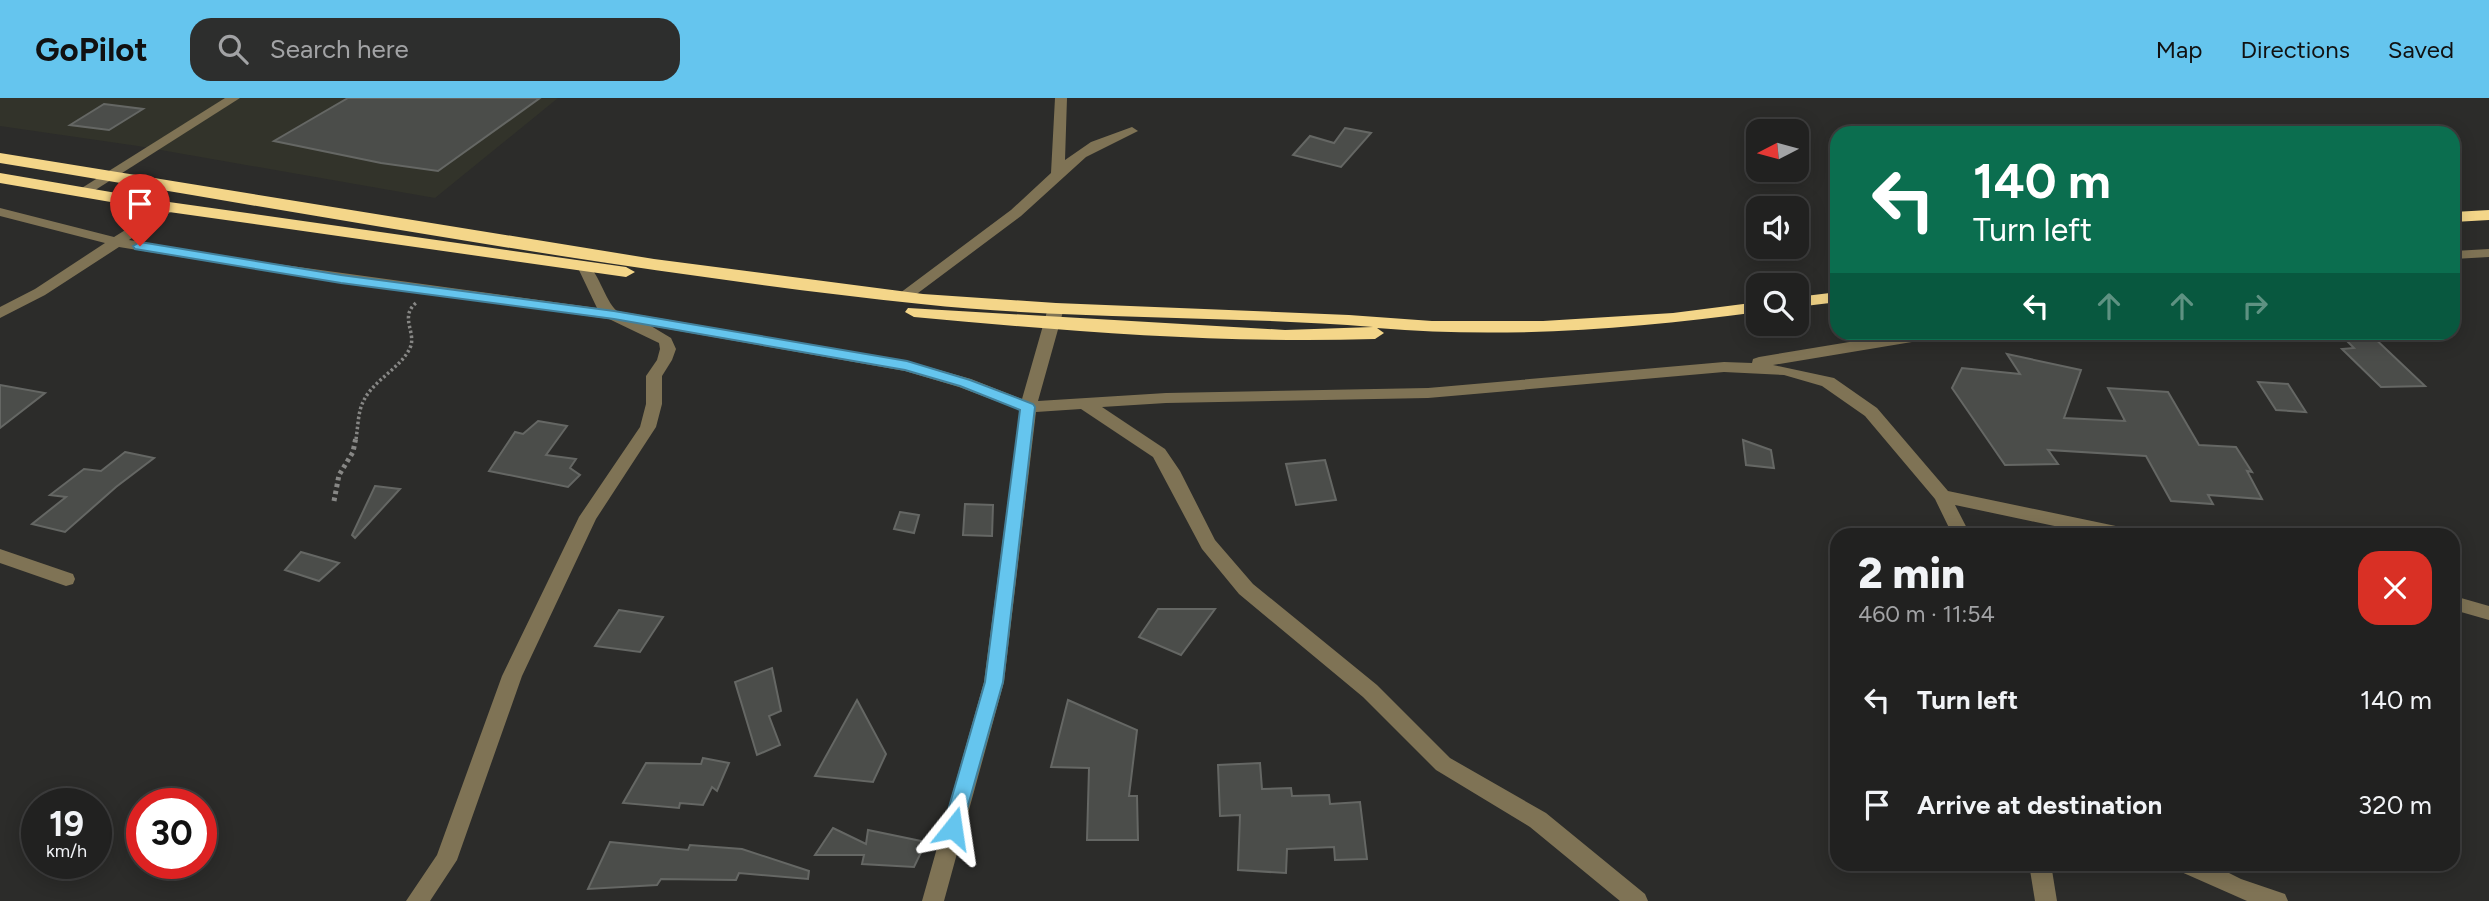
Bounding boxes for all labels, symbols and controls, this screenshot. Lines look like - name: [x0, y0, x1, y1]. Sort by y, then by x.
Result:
- search box: [190, 18, 680, 81]
- text: GoPilot: [35, 30, 148, 69]
- icon: search: [214, 30, 252, 68]
- text: Search here: [270, 33, 409, 65]
- text: Map: [2156, 35, 2202, 64]
- text: Directions: [2240, 35, 2350, 64]
- text: Saved: [2388, 35, 2454, 64]
- north arrow: [1746, 119, 1810, 182]
- map controls: [1746, 119, 1809, 336]
- text: 140 m: [1973, 151, 2111, 210]
- icon: left: [1858, 154, 1949, 245]
- pin: [110, 174, 170, 246]
- icon: arrive: [121, 185, 159, 223]
- button: sound: [1746, 196, 1809, 259]
- text: Turn left: [1973, 211, 2092, 249]
- button: search: [1746, 273, 1809, 336]
- icon: left: [2017, 287, 2055, 325]
- icon: ahead: [2090, 287, 2128, 325]
- icon: ahead: [2163, 287, 2201, 325]
- icon: right: [2236, 287, 2274, 325]
- text: 2 min: [1858, 548, 1965, 599]
- button: close: [2358, 551, 2432, 625]
- text: 460 m · 11:54: [1858, 600, 1995, 628]
- icon: left: [1858, 681, 1896, 719]
- text: Turn left: [1917, 684, 2018, 716]
- text: 140 m: [2360, 684, 2432, 716]
- icon: arrive: [1858, 786, 1896, 824]
- speed limit sign: 30: [126, 788, 217, 879]
- text: Arrive at destination: [1917, 789, 2162, 821]
- text: 320 m: [2358, 789, 2432, 821]
- position arrow: [916, 791, 990, 865]
- text: 19: [49, 803, 84, 845]
- text: km/h: [46, 840, 87, 862]

